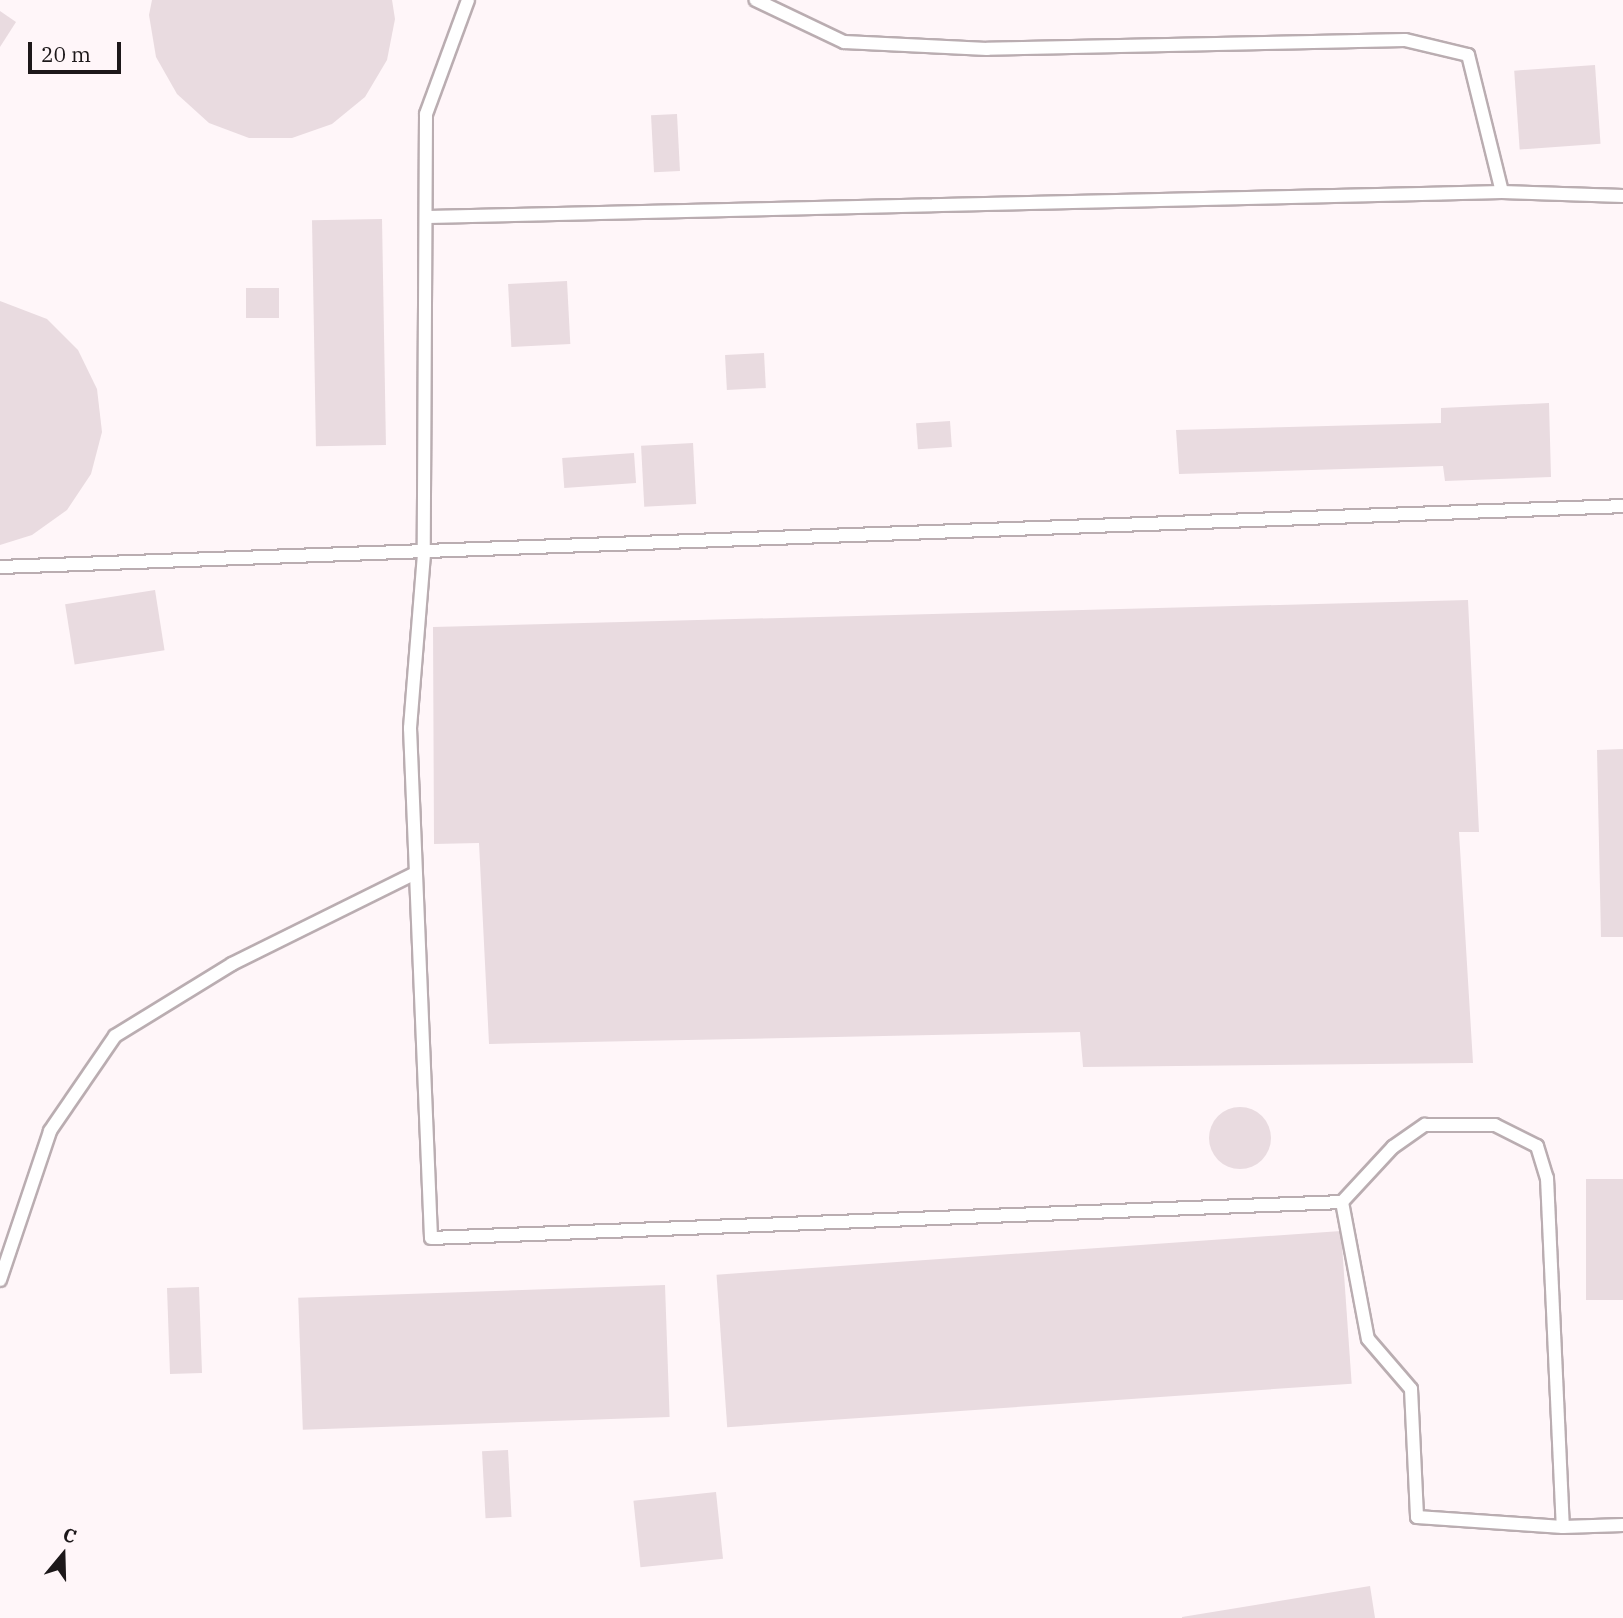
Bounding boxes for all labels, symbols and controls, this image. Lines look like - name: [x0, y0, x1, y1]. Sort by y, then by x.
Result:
- scale bar: [32, 28, 124, 72]
- text: 20 m: [41, 40, 91, 68]
- north arrow: [28, 1520, 98, 1590]
- text: С: [60, 1522, 80, 1549]

